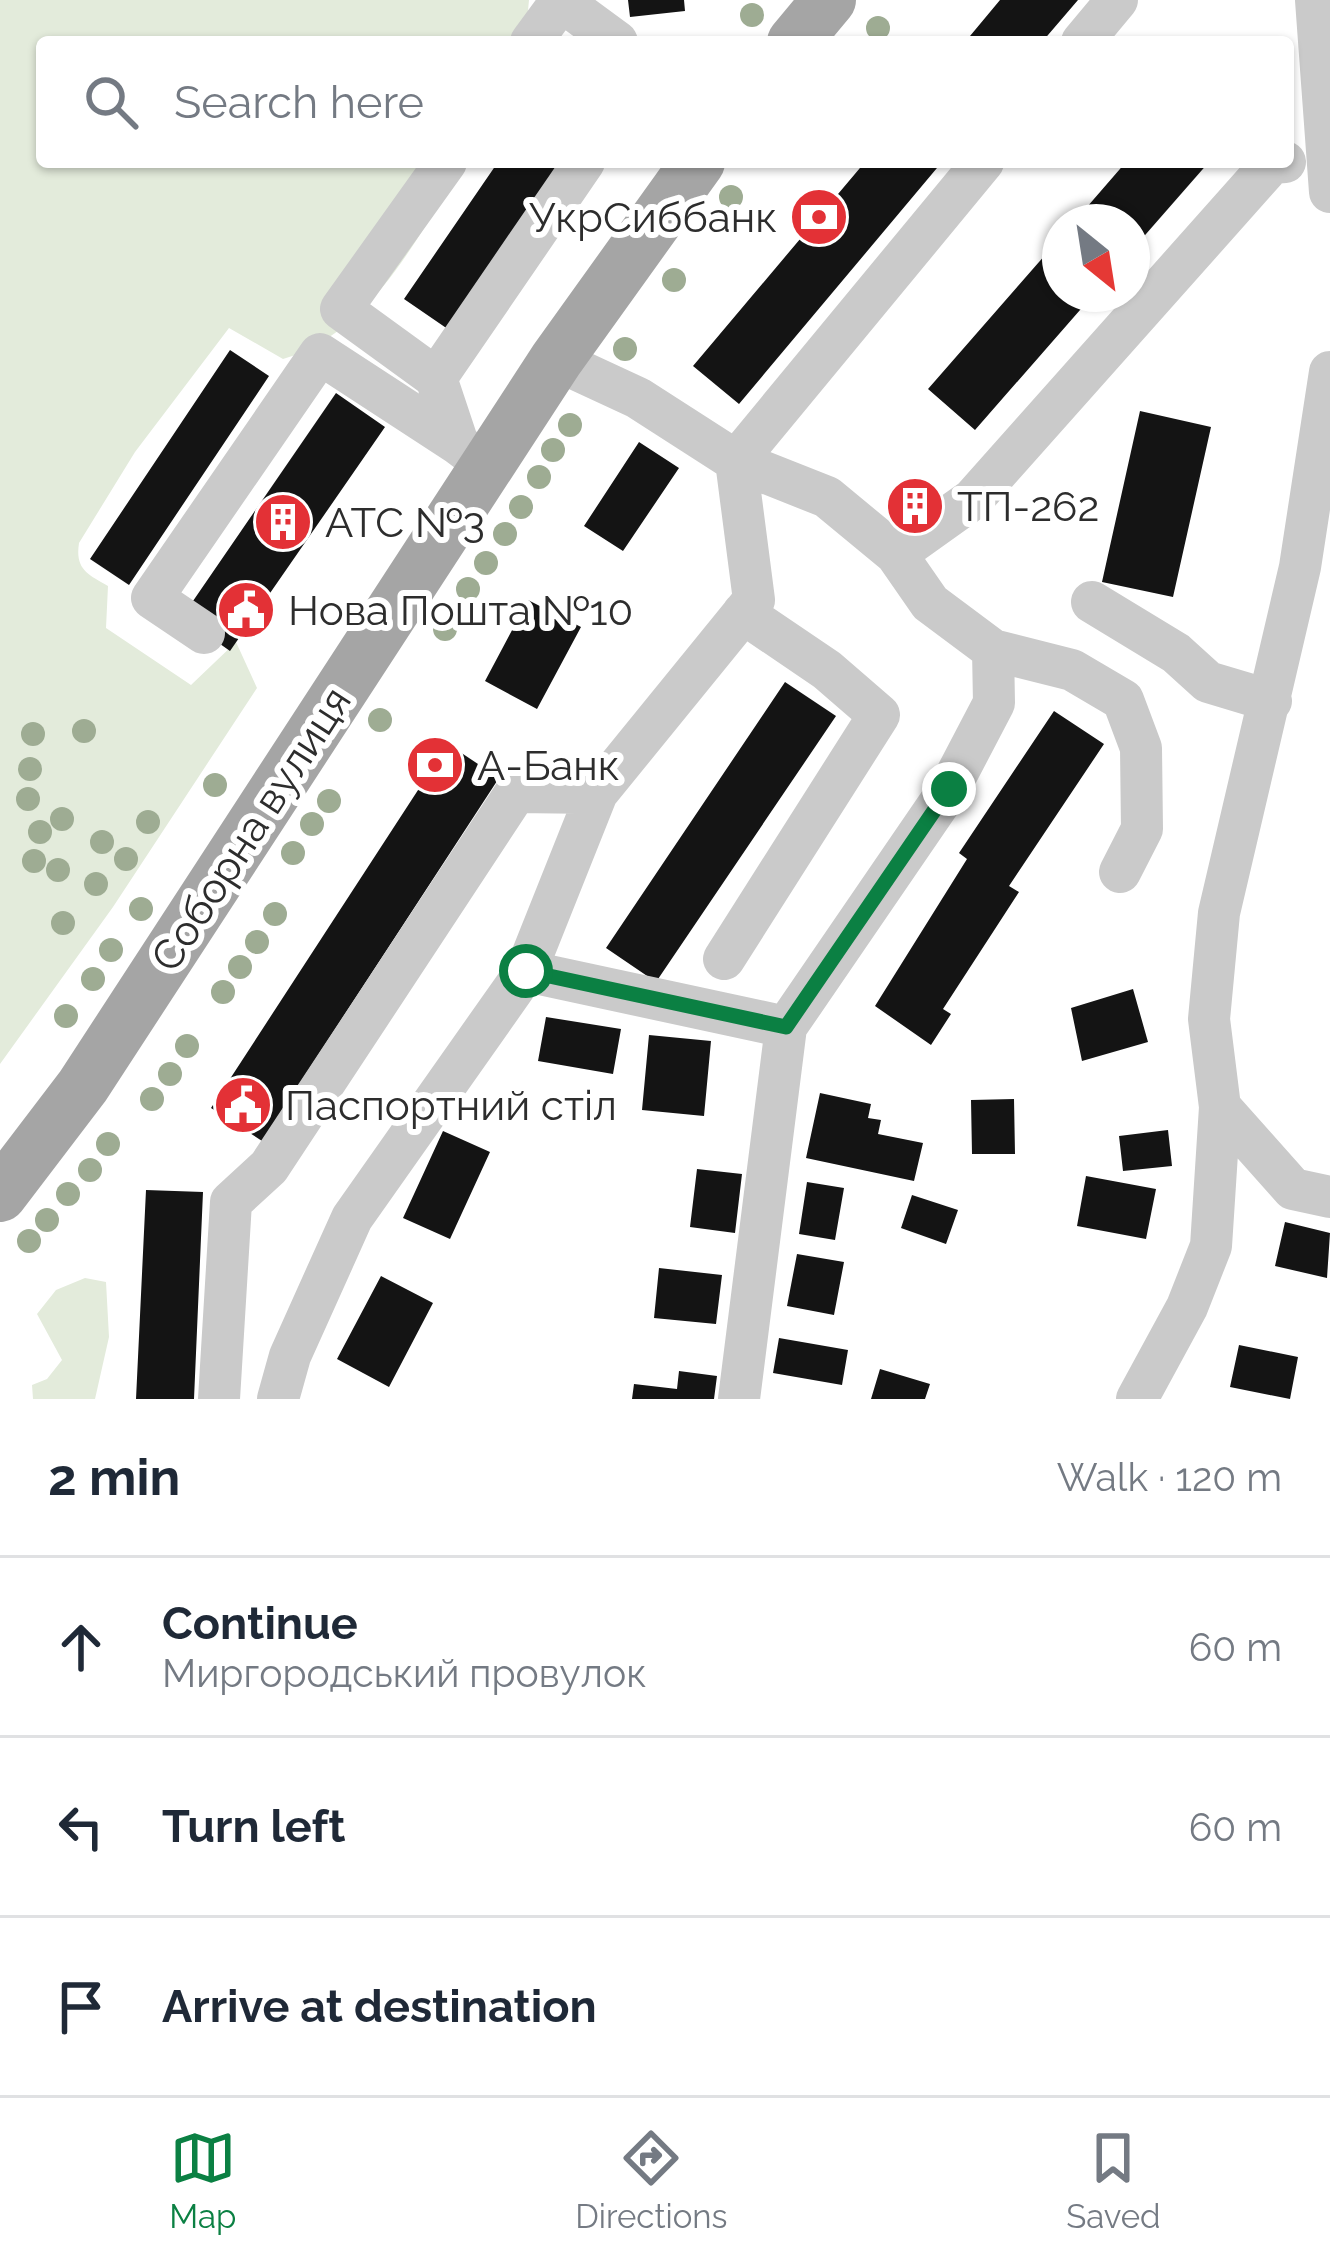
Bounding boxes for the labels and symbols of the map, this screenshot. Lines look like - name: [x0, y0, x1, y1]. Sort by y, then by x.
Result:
- bank icon: УкрСиббанк: [788, 186, 850, 248]
- place label: УкрСиббанк: [529, 193, 777, 242]
- north arrow: [1042, 204, 1150, 312]
- building icon: ТП-262: [884, 475, 946, 537]
- place label: ТП-262: [957, 482, 1099, 531]
- building icon: АТС №3: [252, 491, 314, 553]
- place label: АТС №3: [325, 498, 485, 547]
- public building icon: Нова Пошта №10: [215, 579, 277, 641]
- place label: Нова Пошта №10: [288, 586, 633, 635]
- street label: Соборна вулиця: [141, 678, 361, 980]
- bank icon: А-Банк: [404, 734, 466, 796]
- place label: А-Банк: [477, 741, 620, 790]
- route end: [922, 762, 976, 816]
- route start: [499, 944, 553, 998]
- public building icon: Паспортний стіл: [212, 1074, 274, 1136]
- place label: Паспортний стіл: [285, 1081, 617, 1130]

